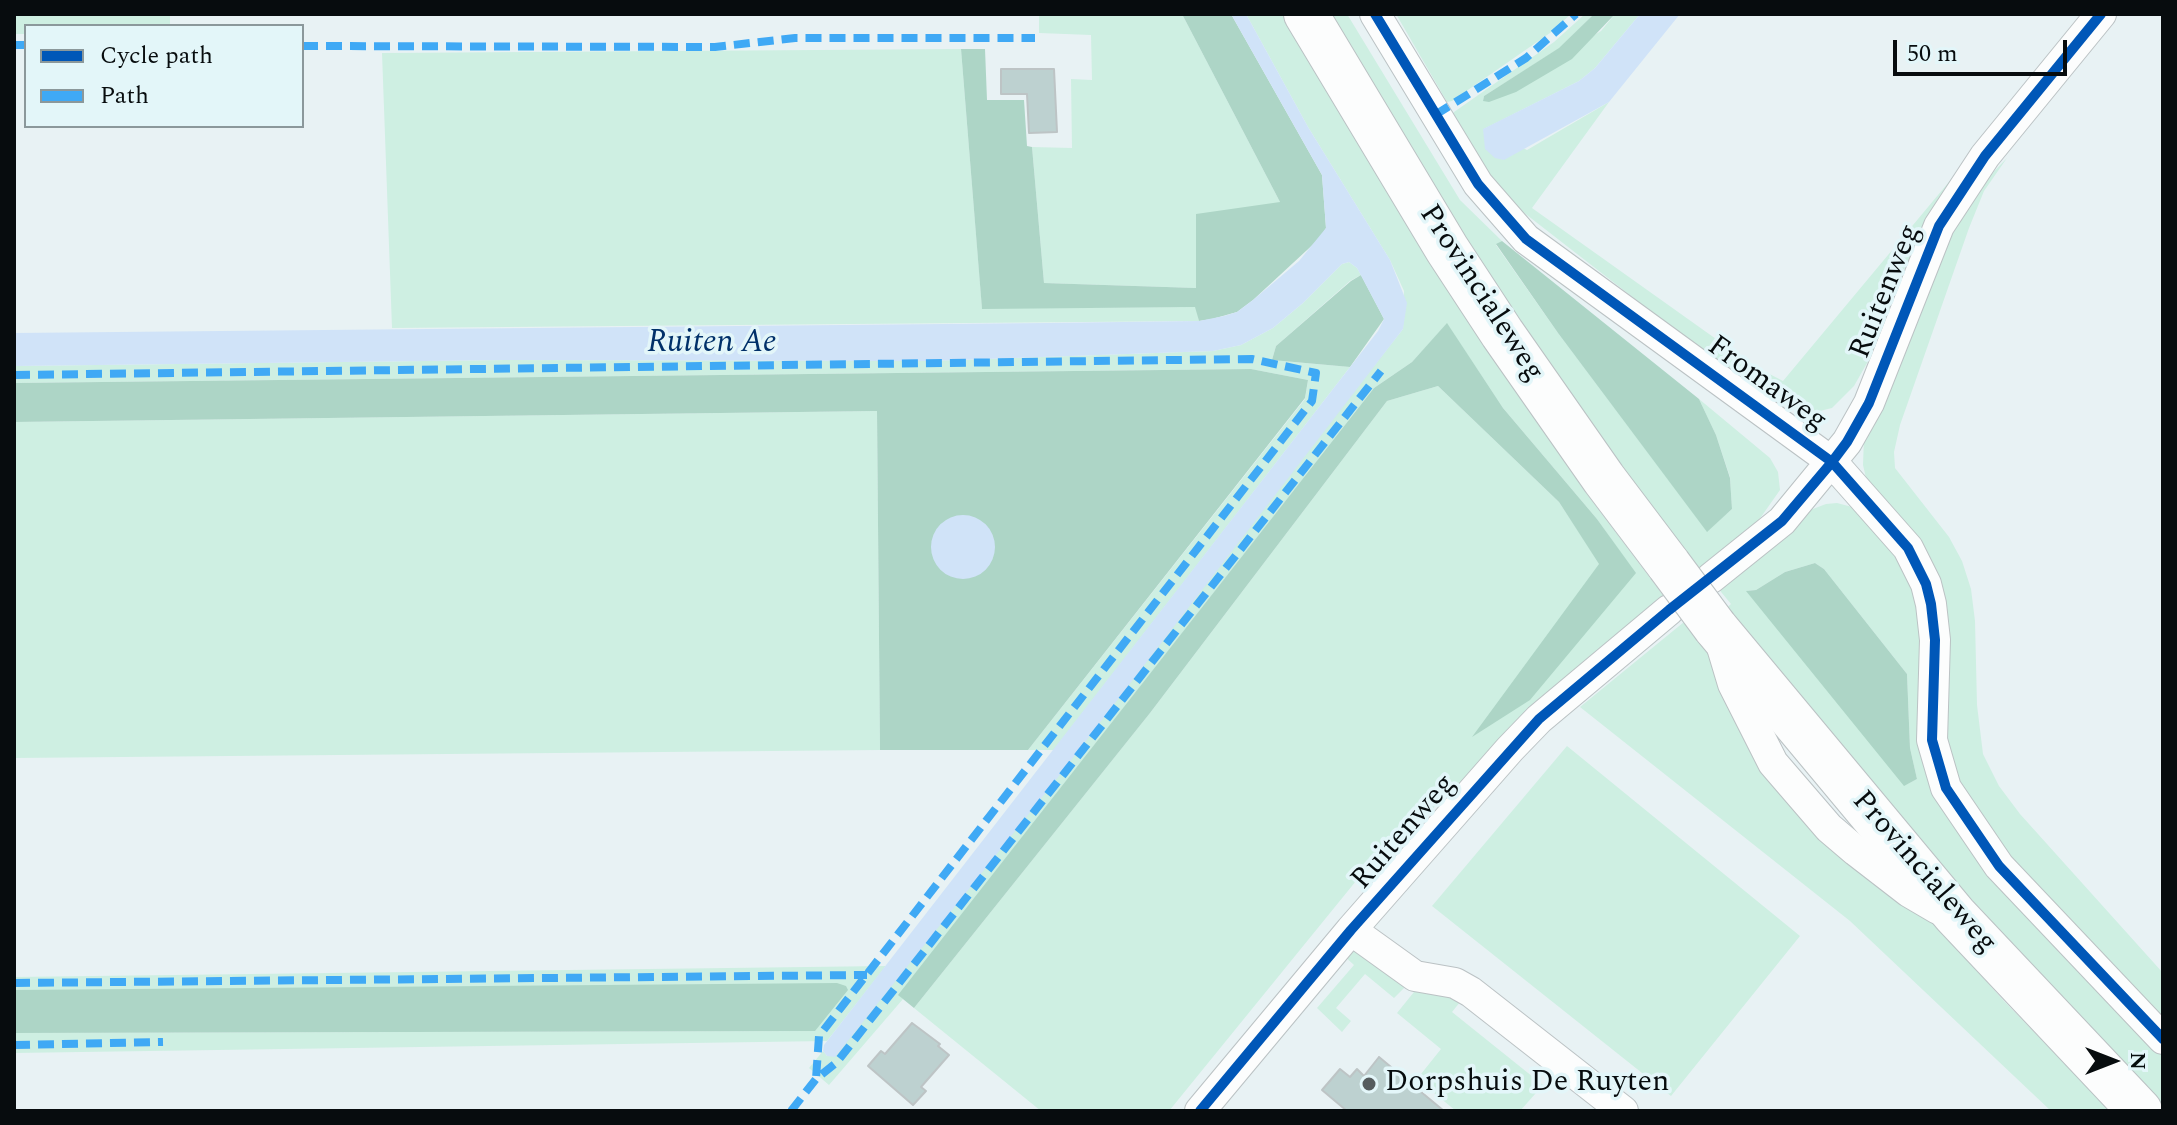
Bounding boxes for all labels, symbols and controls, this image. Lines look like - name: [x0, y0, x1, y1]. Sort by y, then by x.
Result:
- legend: [24, 24, 304, 128]
- scale bar: [1897, 24, 2071, 74]
- text: 50 m: [1907, 36, 1958, 72]
- text: Cycle path: [100, 38, 213, 74]
- text: Path: [100, 78, 149, 114]
- street label: Provincialeweg: [1410, 199, 1550, 389]
- street label: Ruitenweg: [1844, 220, 1930, 364]
- water label: Ruiten Ae: [647, 326, 777, 364]
- street label: Fromaweg: [1699, 329, 1833, 441]
- street label: Ruitenweg: [1345, 768, 1465, 898]
- street label: Provincialeweg: [1843, 784, 2003, 962]
- north arrow: [2073, 1021, 2153, 1101]
- text: N: [2121, 1052, 2154, 1070]
- place label: Dorpshuis De Ruyten: [1385, 1066, 1669, 1102]
- marker: Dorpshuis De Ruyten: [1360, 1075, 1378, 1093]

